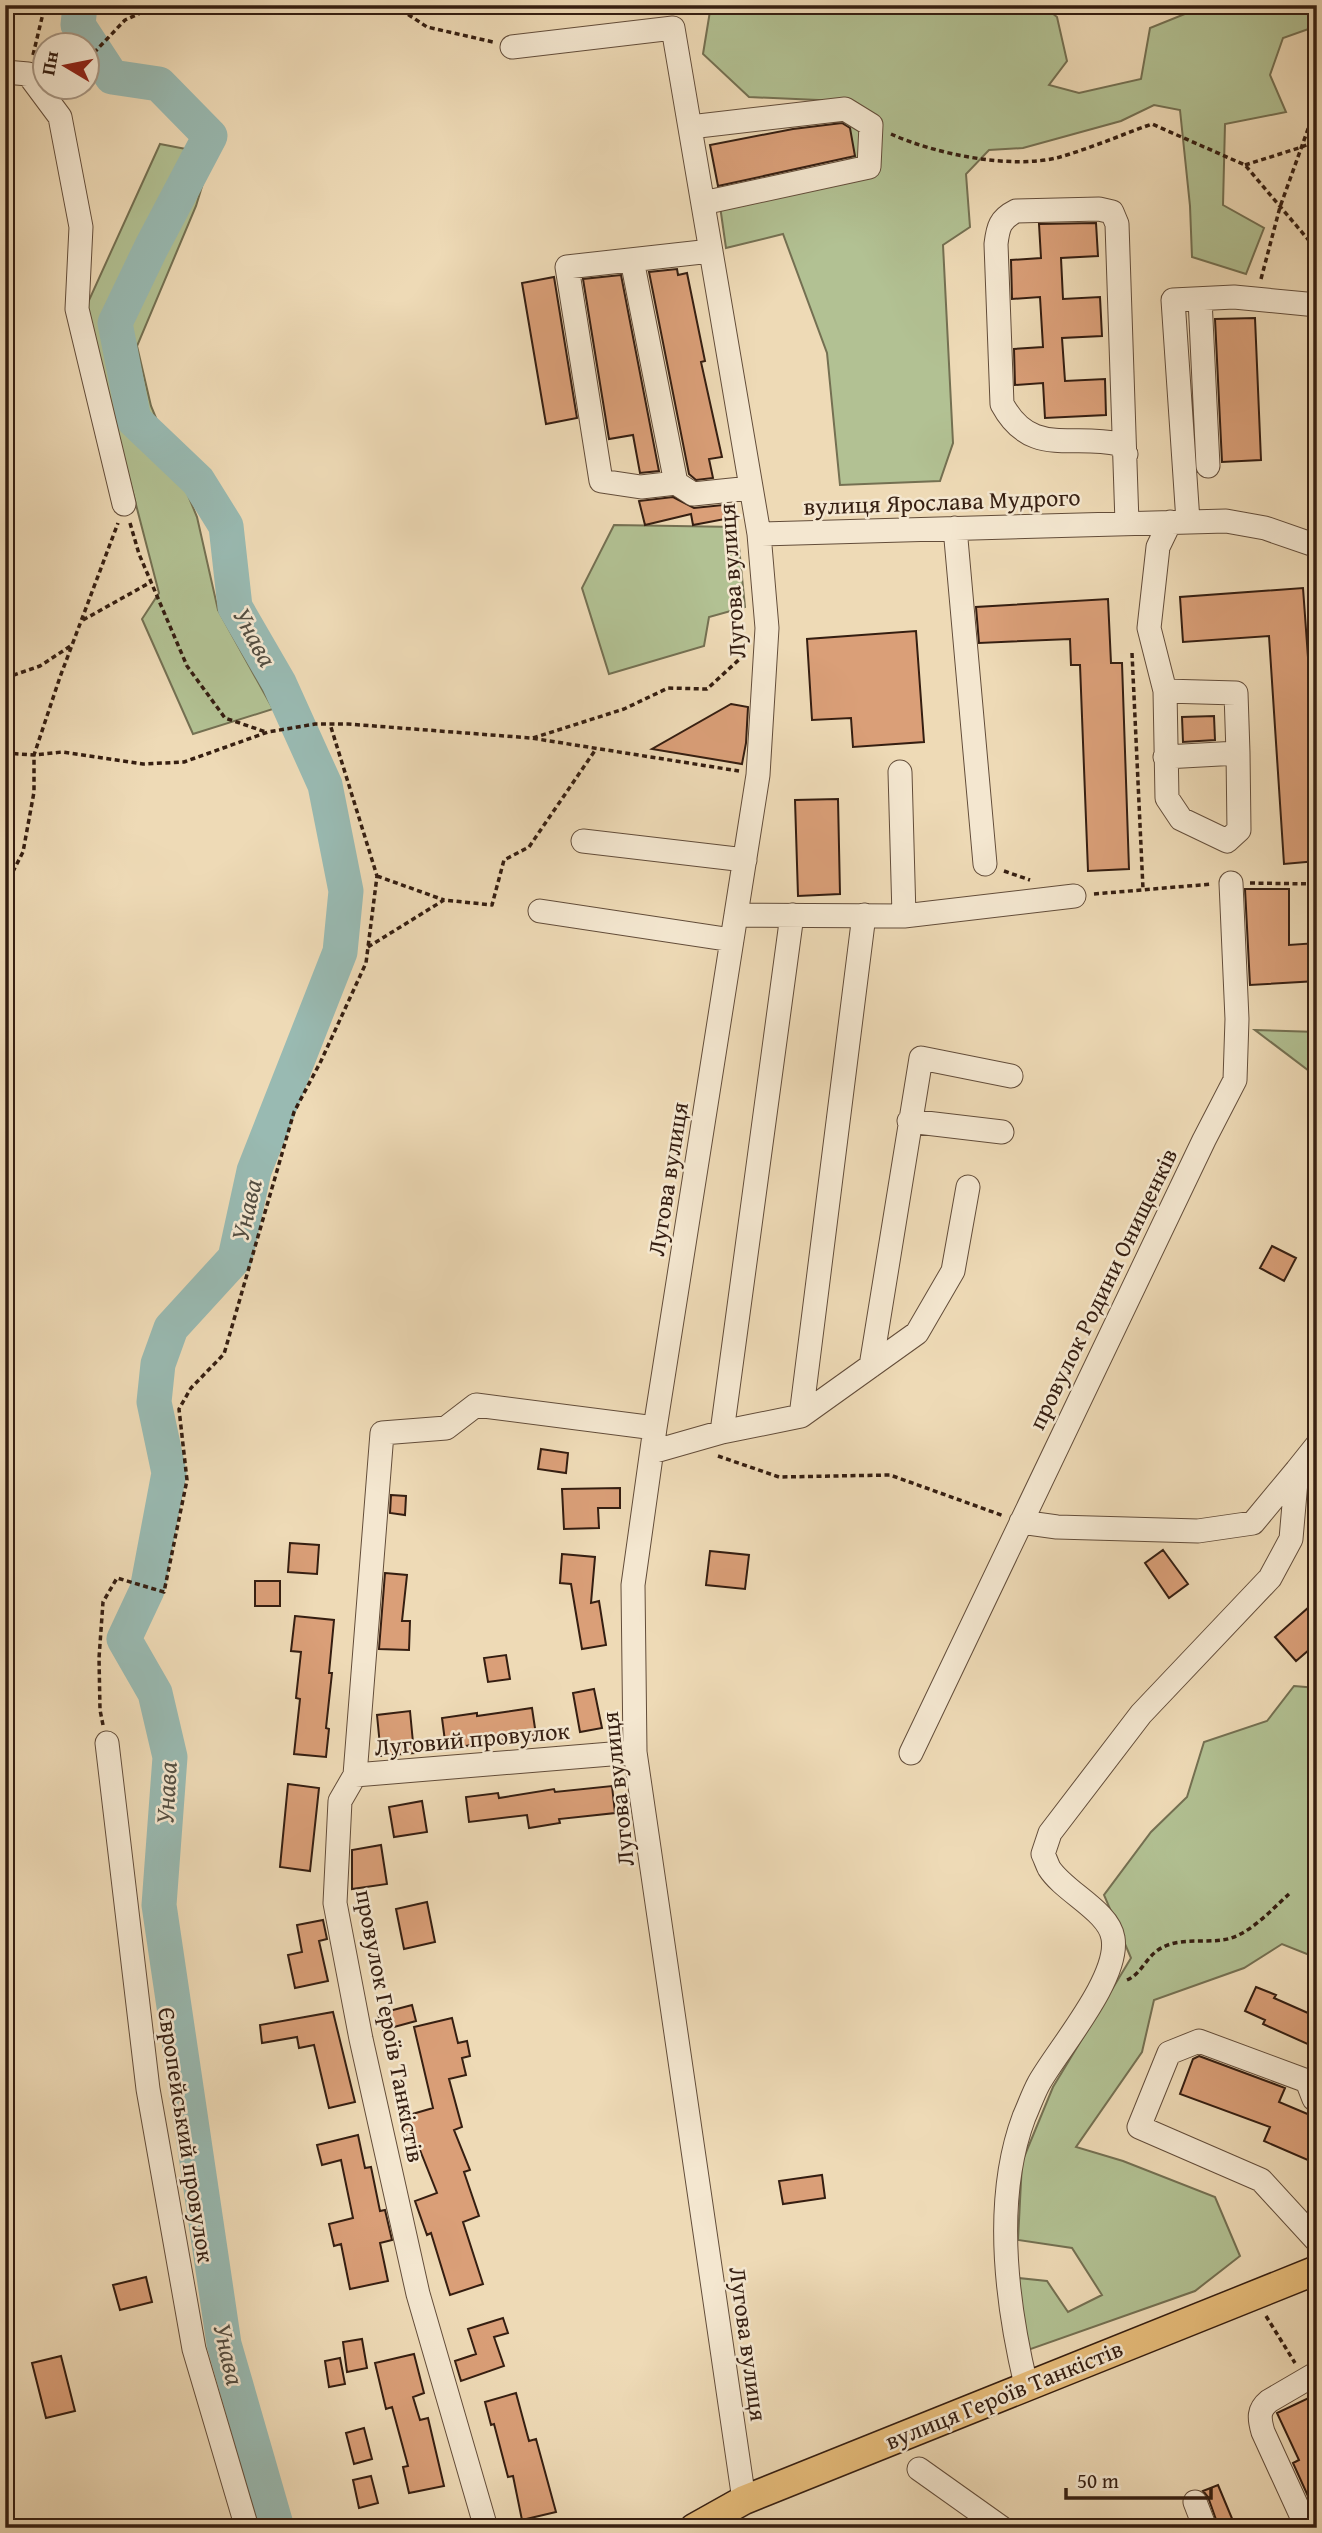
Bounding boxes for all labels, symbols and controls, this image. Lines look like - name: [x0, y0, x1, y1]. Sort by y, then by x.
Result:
- north arrow: [32, 32, 102, 102]
- text: Пн: [33, 48, 65, 78]
- street label: вулиця Ярослава Мудрого: [803, 479, 1081, 524]
- street label: Лугова вулиця: [709, 502, 754, 660]
- water label: Унава: [223, 600, 287, 674]
- street label: Лугова вулиця: [638, 1099, 697, 1258]
- street label: провулок Родини Онищенків: [1019, 1142, 1186, 1435]
- water label: Унава: [219, 1175, 272, 1245]
- street label: Лугова вулиця: [592, 1710, 643, 1868]
- street label: Луговий провулок: [373, 1712, 572, 1764]
- water label: Унава: [144, 1761, 187, 1825]
- street label: провулок Героїв Танкістів: [347, 1887, 434, 2165]
- street label: Європейський провулок: [149, 2005, 224, 2266]
- street label: Лугова вулиця: [720, 2265, 777, 2423]
- water label: Унава: [203, 2319, 256, 2389]
- street label: вулиця Героїв Танкістів: [880, 2331, 1128, 2458]
- scale bar: [1066, 2456, 1212, 2500]
- text: 50 m: [1077, 2465, 1119, 2496]

